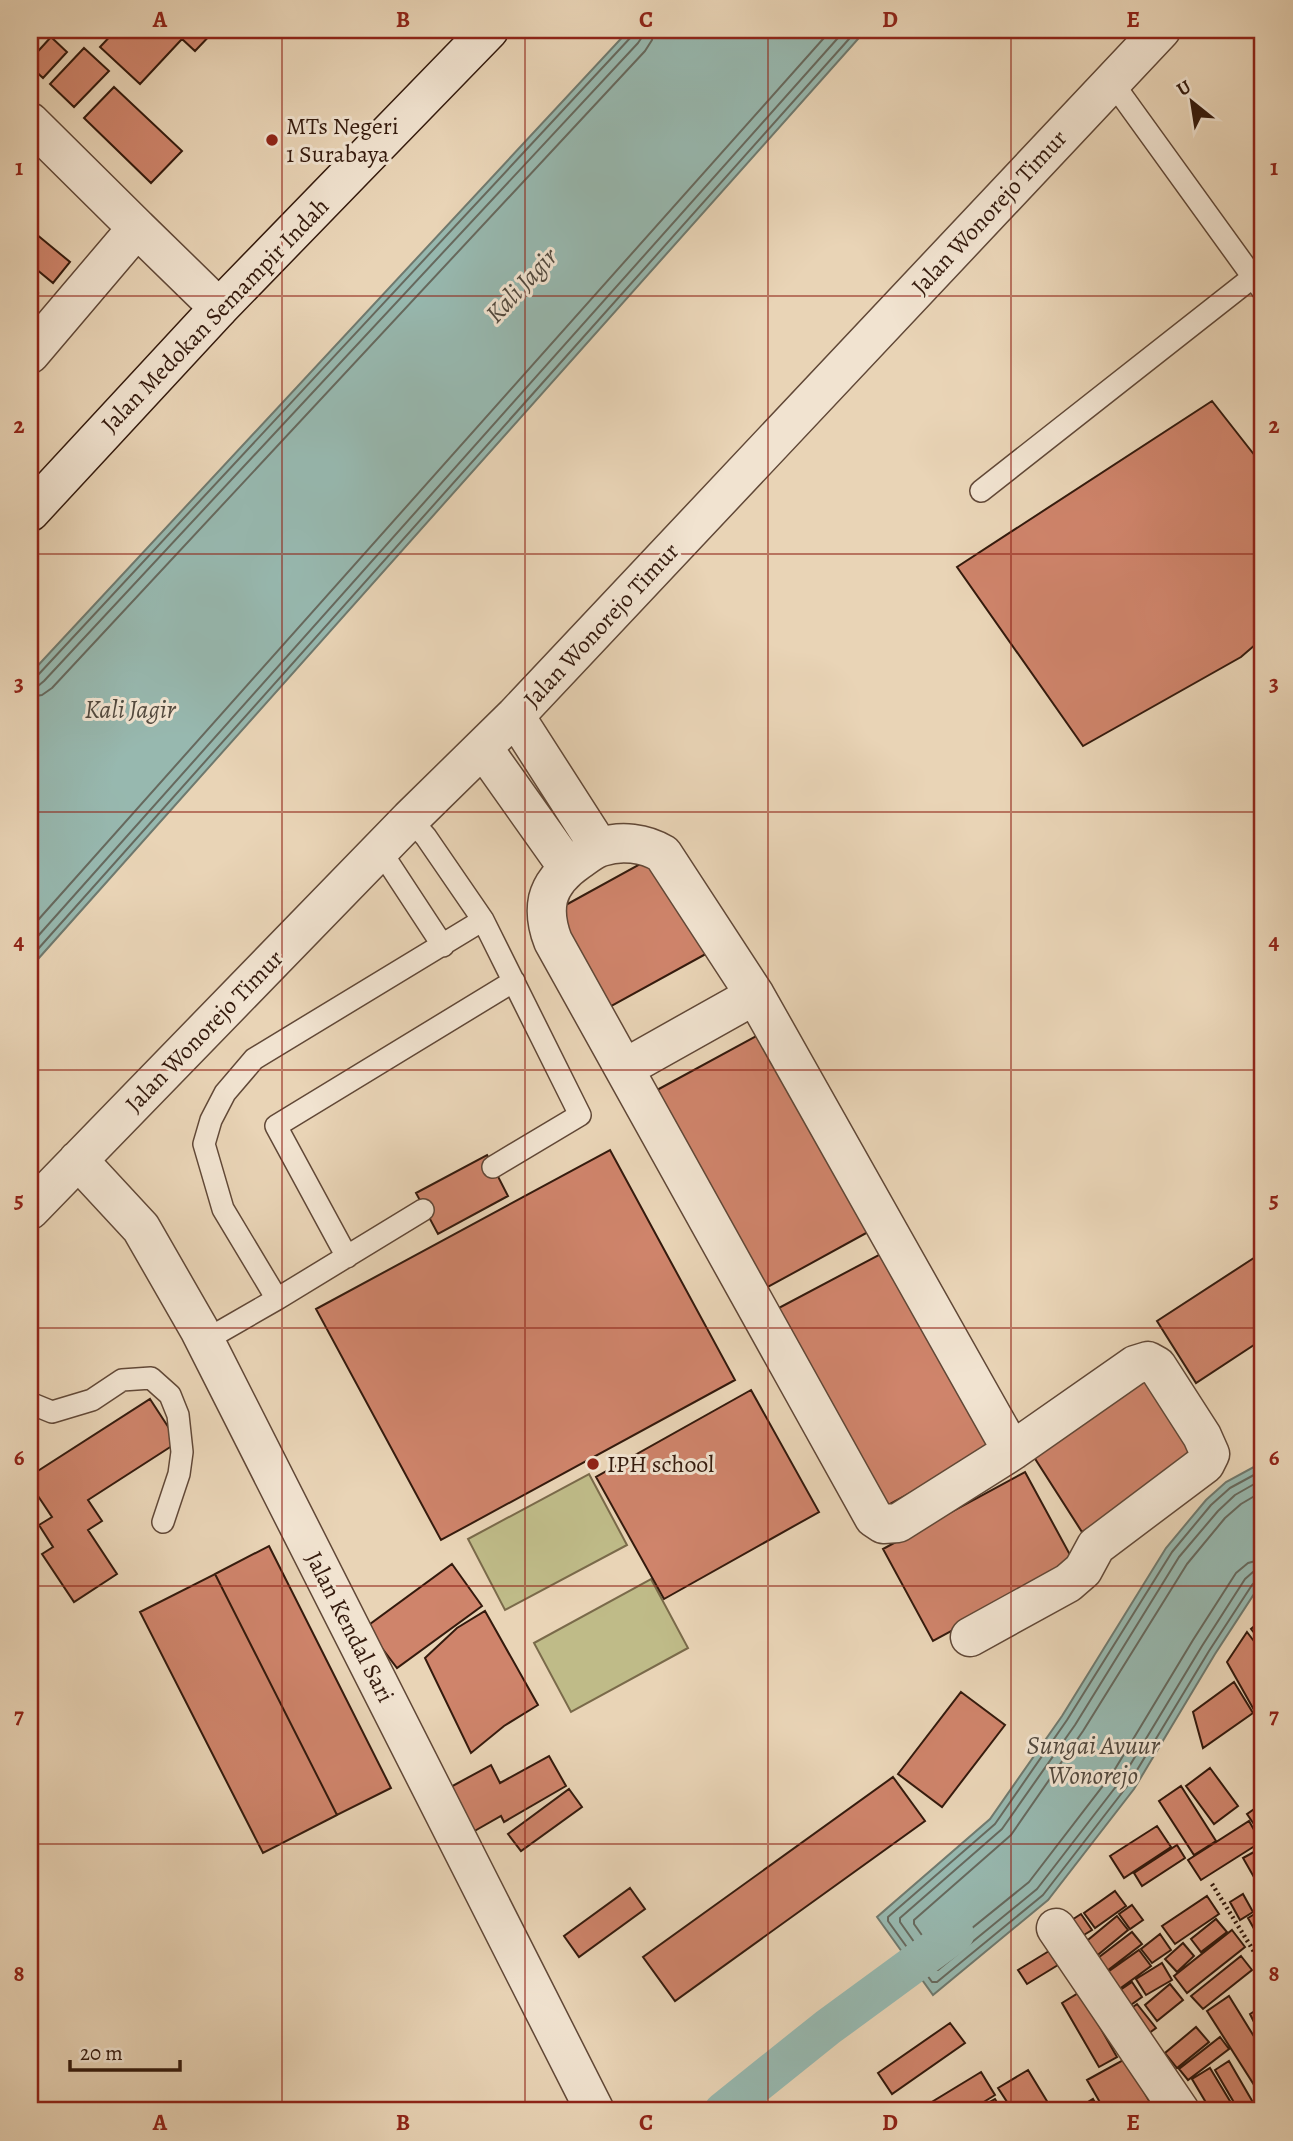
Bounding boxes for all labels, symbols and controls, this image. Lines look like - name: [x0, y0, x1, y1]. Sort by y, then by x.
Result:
- text: A: [152, 4, 168, 35]
- text: B: [396, 4, 410, 35]
- text: C: [639, 4, 653, 35]
- text: D: [882, 4, 898, 35]
- text: E: [1126, 4, 1140, 35]
- north arrow: [1156, 66, 1226, 136]
- text: U: [1172, 74, 1196, 103]
- place label: MTs Negeri 1 Surabaya: [286, 110, 399, 170]
- street label: Jalan Wonorejo Timur: [904, 123, 1074, 301]
- marker: MTs Negeri 1 Surabaya: [264, 132, 280, 148]
- text: 1: [15, 152, 23, 183]
- text: 1: [1270, 152, 1278, 183]
- street label: Jalan Medokan Semampir Indah: [94, 190, 336, 439]
- water label: Kali Jagir: [478, 239, 566, 331]
- text: 2: [13, 410, 25, 441]
- text: 2: [1268, 410, 1280, 441]
- street label: Jalan Wonorejo Timur: [516, 536, 686, 714]
- text: 3: [14, 668, 24, 699]
- text: 3: [1269, 668, 1279, 699]
- water label: Kali Jagir: [84, 692, 177, 727]
- text: 4: [14, 926, 25, 957]
- text: 4: [1269, 926, 1280, 957]
- street label: Jalan Wonorejo Timur: [118, 943, 290, 1119]
- text: 5: [14, 1184, 24, 1215]
- text: 5: [1269, 1184, 1279, 1215]
- text: 6: [14, 1442, 25, 1473]
- text: 6: [1269, 1442, 1280, 1473]
- place label: IPH school: [607, 1448, 714, 1480]
- marker: IPH school: [585, 1456, 601, 1472]
- street label: Jalan Kendal Sari: [298, 1546, 402, 1708]
- text: 7: [14, 1700, 24, 1731]
- text: 7: [1269, 1700, 1279, 1731]
- water label: Sungai Avuur Wonorejo: [1027, 1728, 1160, 1793]
- text: 8: [13, 1958, 25, 1989]
- text: 8: [1268, 1958, 1280, 1989]
- scale bar: [70, 2029, 180, 2073]
- text: 20 m: [80, 2039, 123, 2067]
- text: A: [152, 2107, 168, 2138]
- text: B: [396, 2107, 410, 2138]
- text: C: [639, 2107, 653, 2138]
- text: D: [882, 2107, 898, 2138]
- text: E: [1126, 2107, 1140, 2138]

